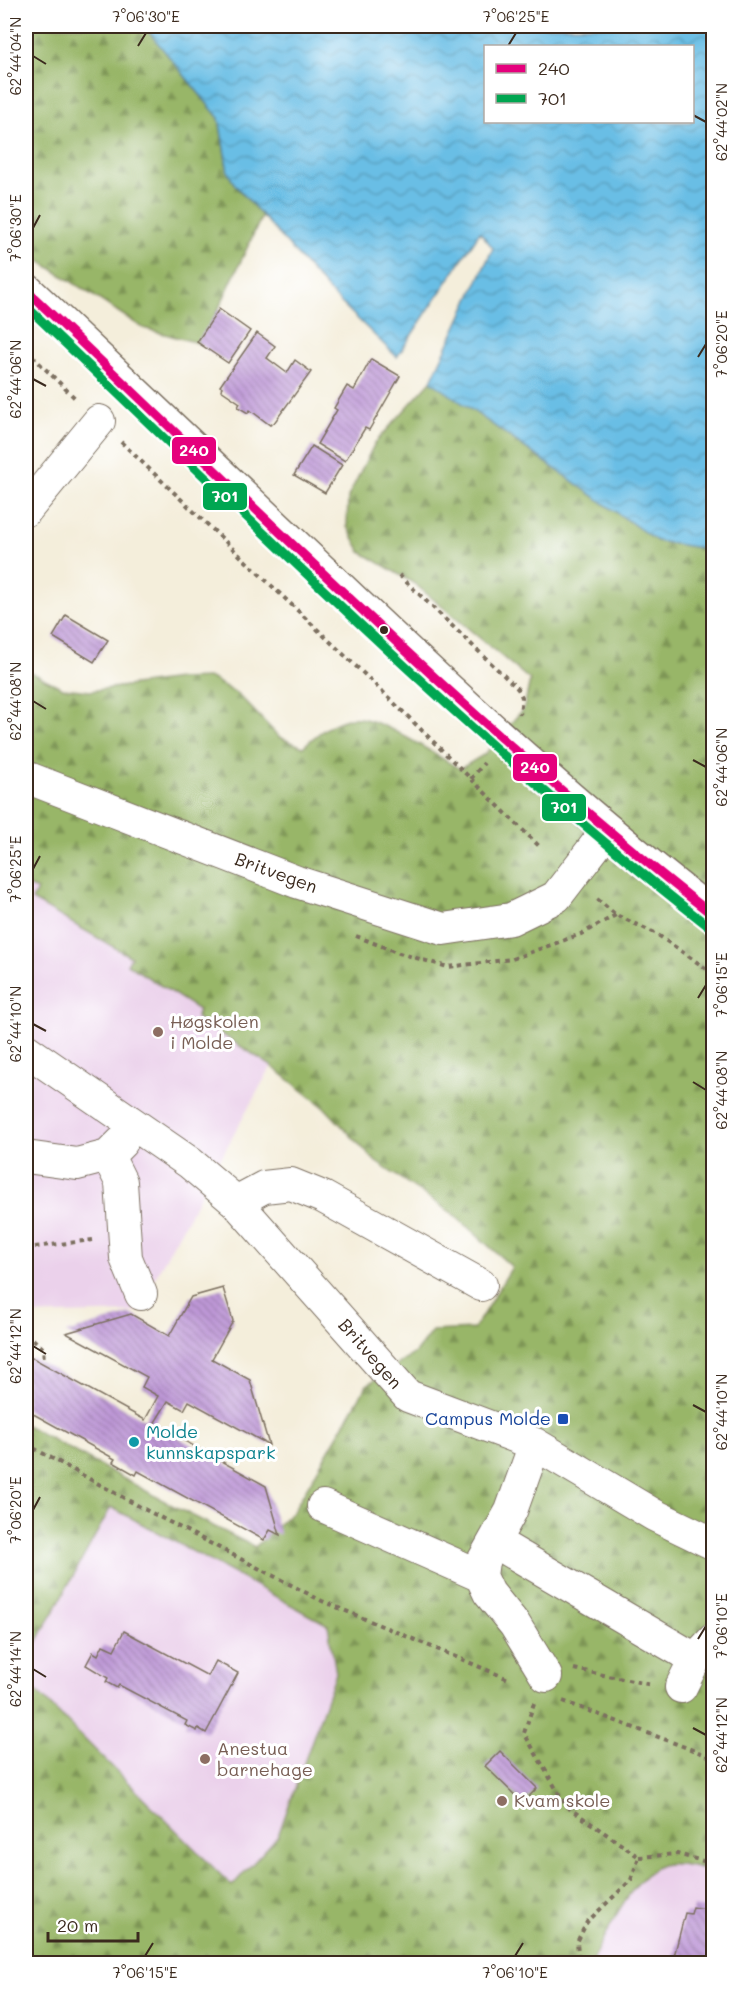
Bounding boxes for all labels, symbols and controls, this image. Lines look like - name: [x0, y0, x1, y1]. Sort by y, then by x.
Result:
- text: 7°06'30"E: [112, 6, 180, 26]
- text: 7°06'25"E: [483, 6, 550, 26]
- text: 62°44'04"N: [5, 17, 25, 95]
- legend: [484, 45, 694, 123]
- text: 240: [538, 56, 570, 80]
- text: 62°44'02"N: [711, 83, 731, 161]
- text: 701: [538, 86, 567, 110]
- text: 7°06'30"E: [5, 194, 25, 262]
- text: 7°06'20"E: [711, 310, 731, 378]
- text: 62°44'06"N: [5, 340, 25, 418]
- line badge: 240: [171, 436, 217, 465]
- text: 240: [179, 439, 209, 460]
- line badge: 701: [202, 482, 248, 511]
- text: 701: [212, 485, 238, 506]
- unlabelled marker: [378, 624, 390, 636]
- text: 62°44'08"N: [5, 662, 25, 740]
- text: 62°44'06"N: [711, 728, 731, 806]
- line badge: 240: [512, 753, 558, 782]
- text: 240: [520, 756, 550, 777]
- line badge: 701: [541, 793, 587, 822]
- text: 701: [551, 796, 577, 817]
- text: 7°06'25"E: [5, 835, 25, 902]
- street label: Britvegen: [232, 846, 321, 898]
- text: 7°06'15"E: [711, 952, 731, 1018]
- text: 62°44'10"N: [5, 986, 25, 1062]
- place label: Høgskolen i Molde: [170, 1009, 259, 1054]
- marker: Høgskolen i Molde: [151, 1025, 165, 1039]
- text: 62°44'08"N: [711, 1051, 731, 1129]
- text: 62°44'12"N: [5, 1308, 25, 1384]
- street label: Britvegen: [334, 1313, 408, 1394]
- text: 62°44'10"N: [711, 1374, 731, 1450]
- place label: Campus Molde: [425, 1406, 551, 1430]
- marker: Campus Molde: [556, 1412, 570, 1426]
- place label: Molde kunnskapspark: [146, 1419, 276, 1464]
- marker: Molde kunnskapspark: [127, 1435, 141, 1449]
- text: 7°06'20"E: [5, 1476, 25, 1544]
- text: 7°06'10"E: [711, 1593, 731, 1659]
- text: 62°44'14"N: [5, 1631, 25, 1707]
- text: 62°44'12"N: [711, 1697, 731, 1773]
- place label: Anestua barnehage: [217, 1736, 313, 1781]
- marker: Anestua barnehage: [198, 1752, 212, 1766]
- place label: Kvam skole: [514, 1788, 610, 1812]
- marker: Kvam skole: [495, 1794, 509, 1808]
- scale bar: [48, 1905, 138, 1943]
- text: 20 m: [57, 1913, 98, 1937]
- text: 7°06'15"E: [112, 1962, 178, 1982]
- text: 7°06'10"E: [482, 1962, 548, 1982]

